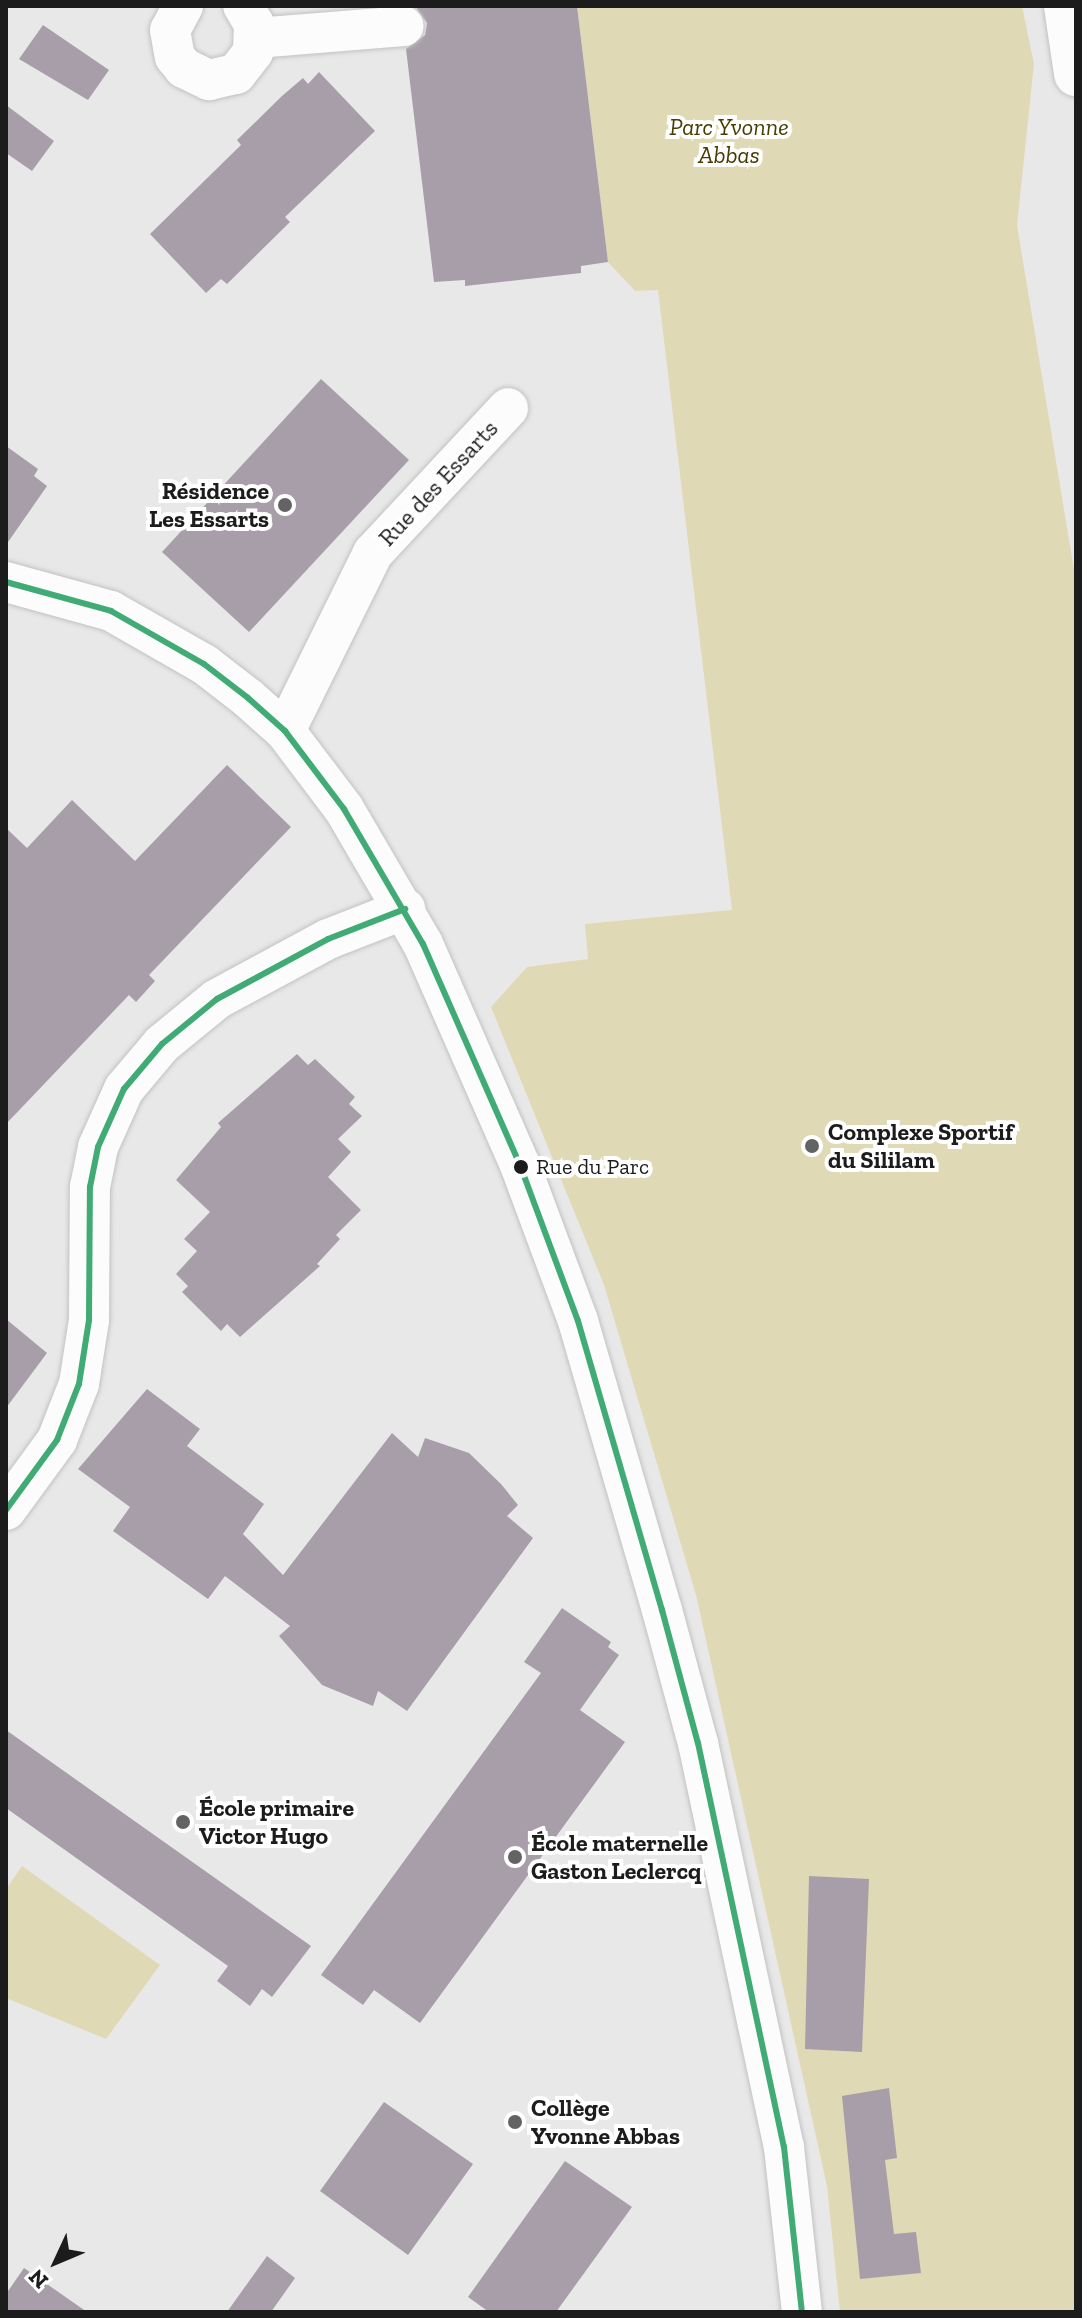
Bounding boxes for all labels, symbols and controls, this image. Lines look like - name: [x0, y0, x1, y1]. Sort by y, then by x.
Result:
- park label: Parc Yvonne Abbas: [669, 113, 789, 169]
- street label: Rue des Essarts: [372, 414, 504, 552]
- place label: Résidence Les Essarts: [149, 477, 269, 533]
- marker: Résidence Les Essarts: [276, 496, 294, 514]
- place label: Complexe Sportif du Sililam: [828, 1118, 1013, 1174]
- marker: Complexe Sportif du Sililam: [803, 1137, 821, 1155]
- place label: Rue du Parc: [536, 1154, 649, 1180]
- marker: Rue du Parc: [513, 1159, 529, 1175]
- place label: École primaire Victor Hugo: [199, 1794, 354, 1850]
- marker: École primaire Victor Hugo: [174, 1813, 192, 1831]
- place label: École maternelle Gaston Leclercq: [531, 1829, 708, 1885]
- marker: École maternelle Gaston Leclercq: [506, 1848, 524, 1866]
- place label: Collège Yvonne Abbas: [531, 2094, 681, 2150]
- marker: Collège Yvonne Abbas: [506, 2113, 524, 2131]
- north arrow: [16, 2222, 96, 2302]
- text: N: [23, 2264, 54, 2294]

